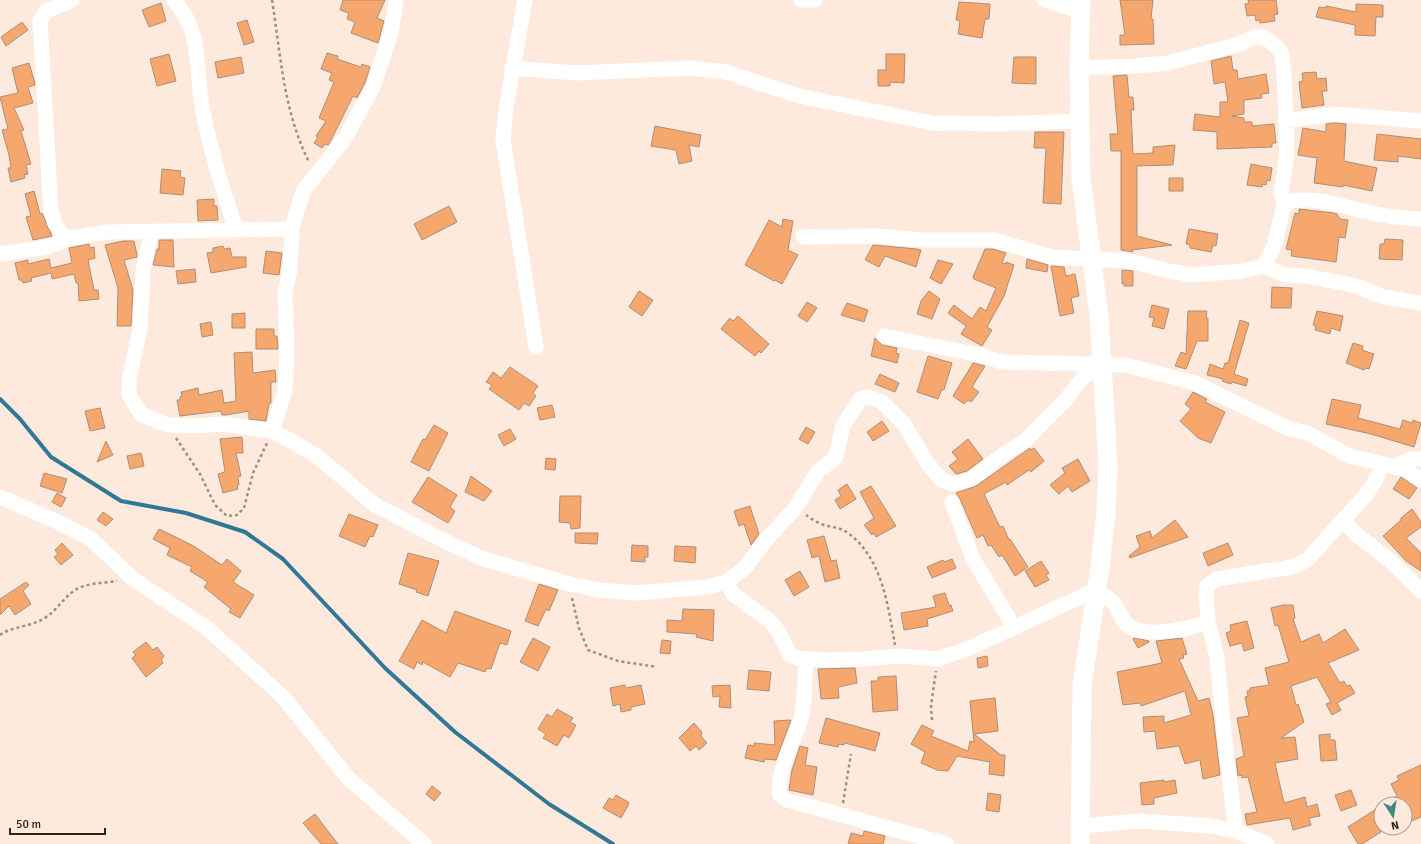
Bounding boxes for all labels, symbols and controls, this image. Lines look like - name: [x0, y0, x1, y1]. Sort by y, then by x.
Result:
- north arrow: [1373, 796, 1413, 836]
- scale bar: [10, 810, 105, 836]
- text: 50 m: [16, 817, 41, 832]
- text: N: [1390, 818, 1400, 832]

